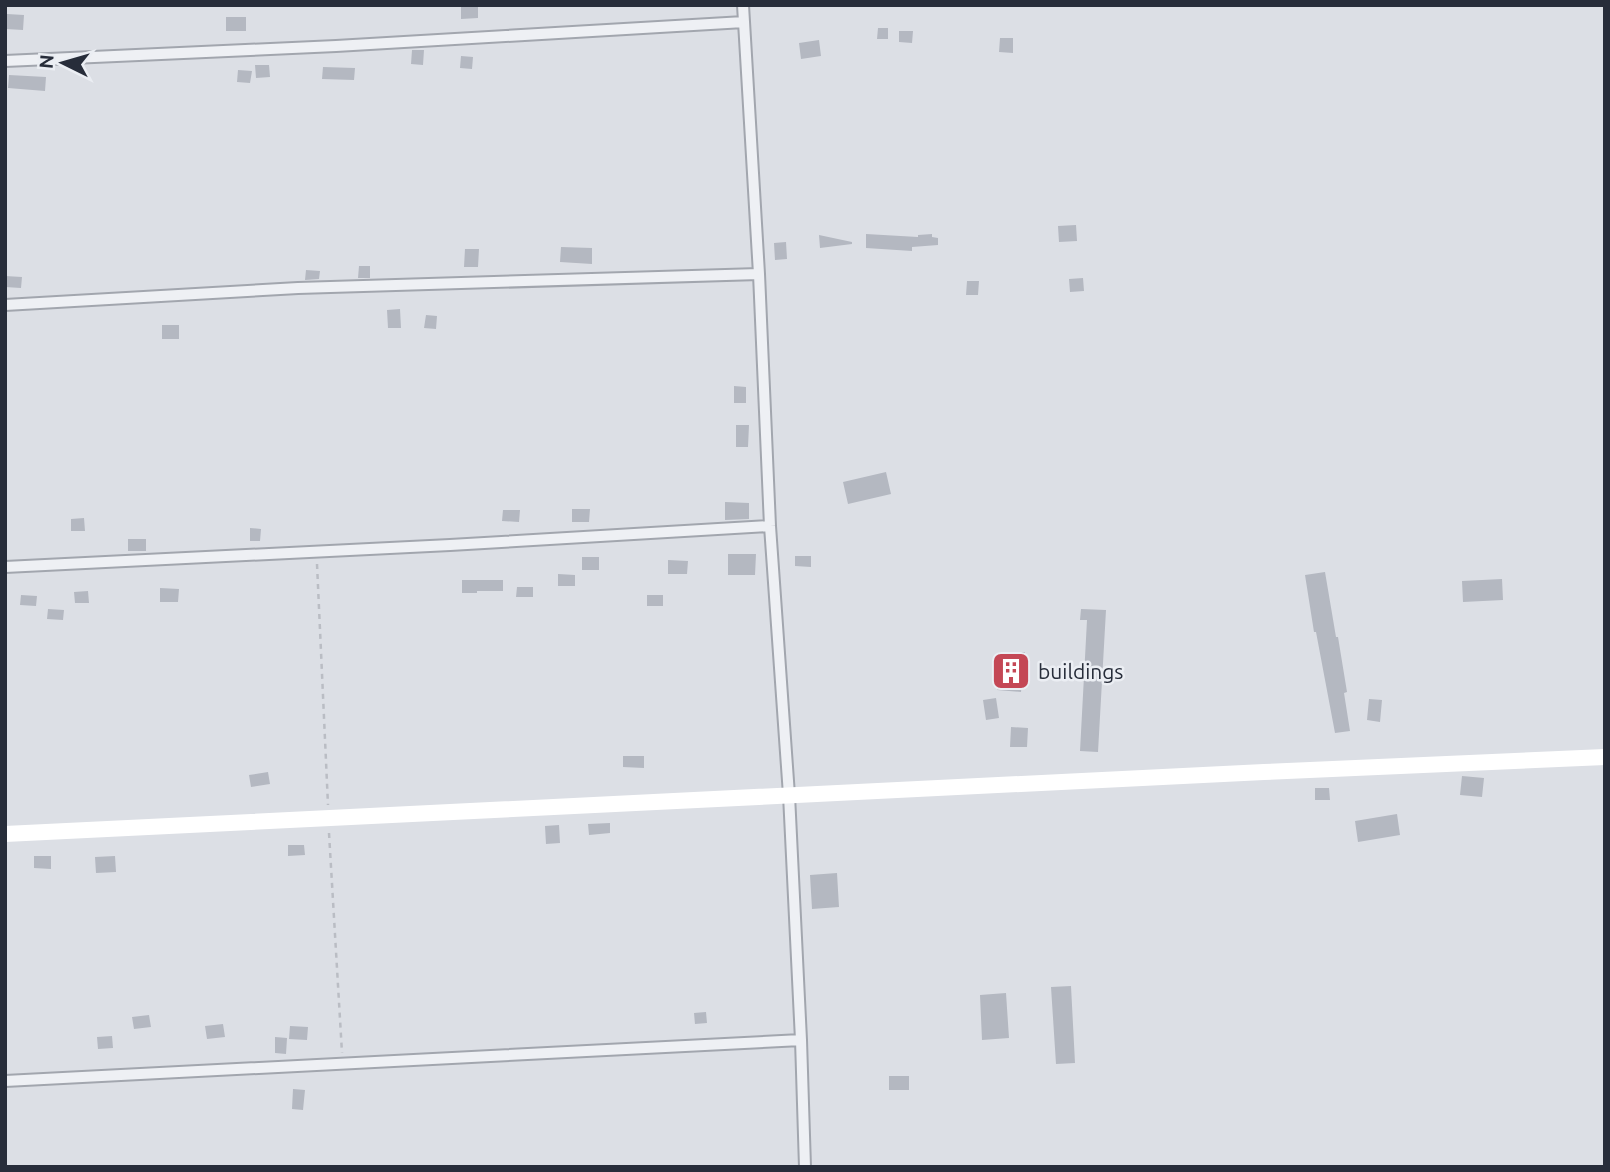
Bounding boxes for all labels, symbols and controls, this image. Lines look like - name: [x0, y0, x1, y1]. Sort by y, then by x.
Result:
- north arrow: [28, 28, 98, 98]
- text: N: [34, 53, 58, 70]
- building icon: buildings: [990, 650, 1032, 692]
- place label: buildings: [1038, 659, 1123, 683]

